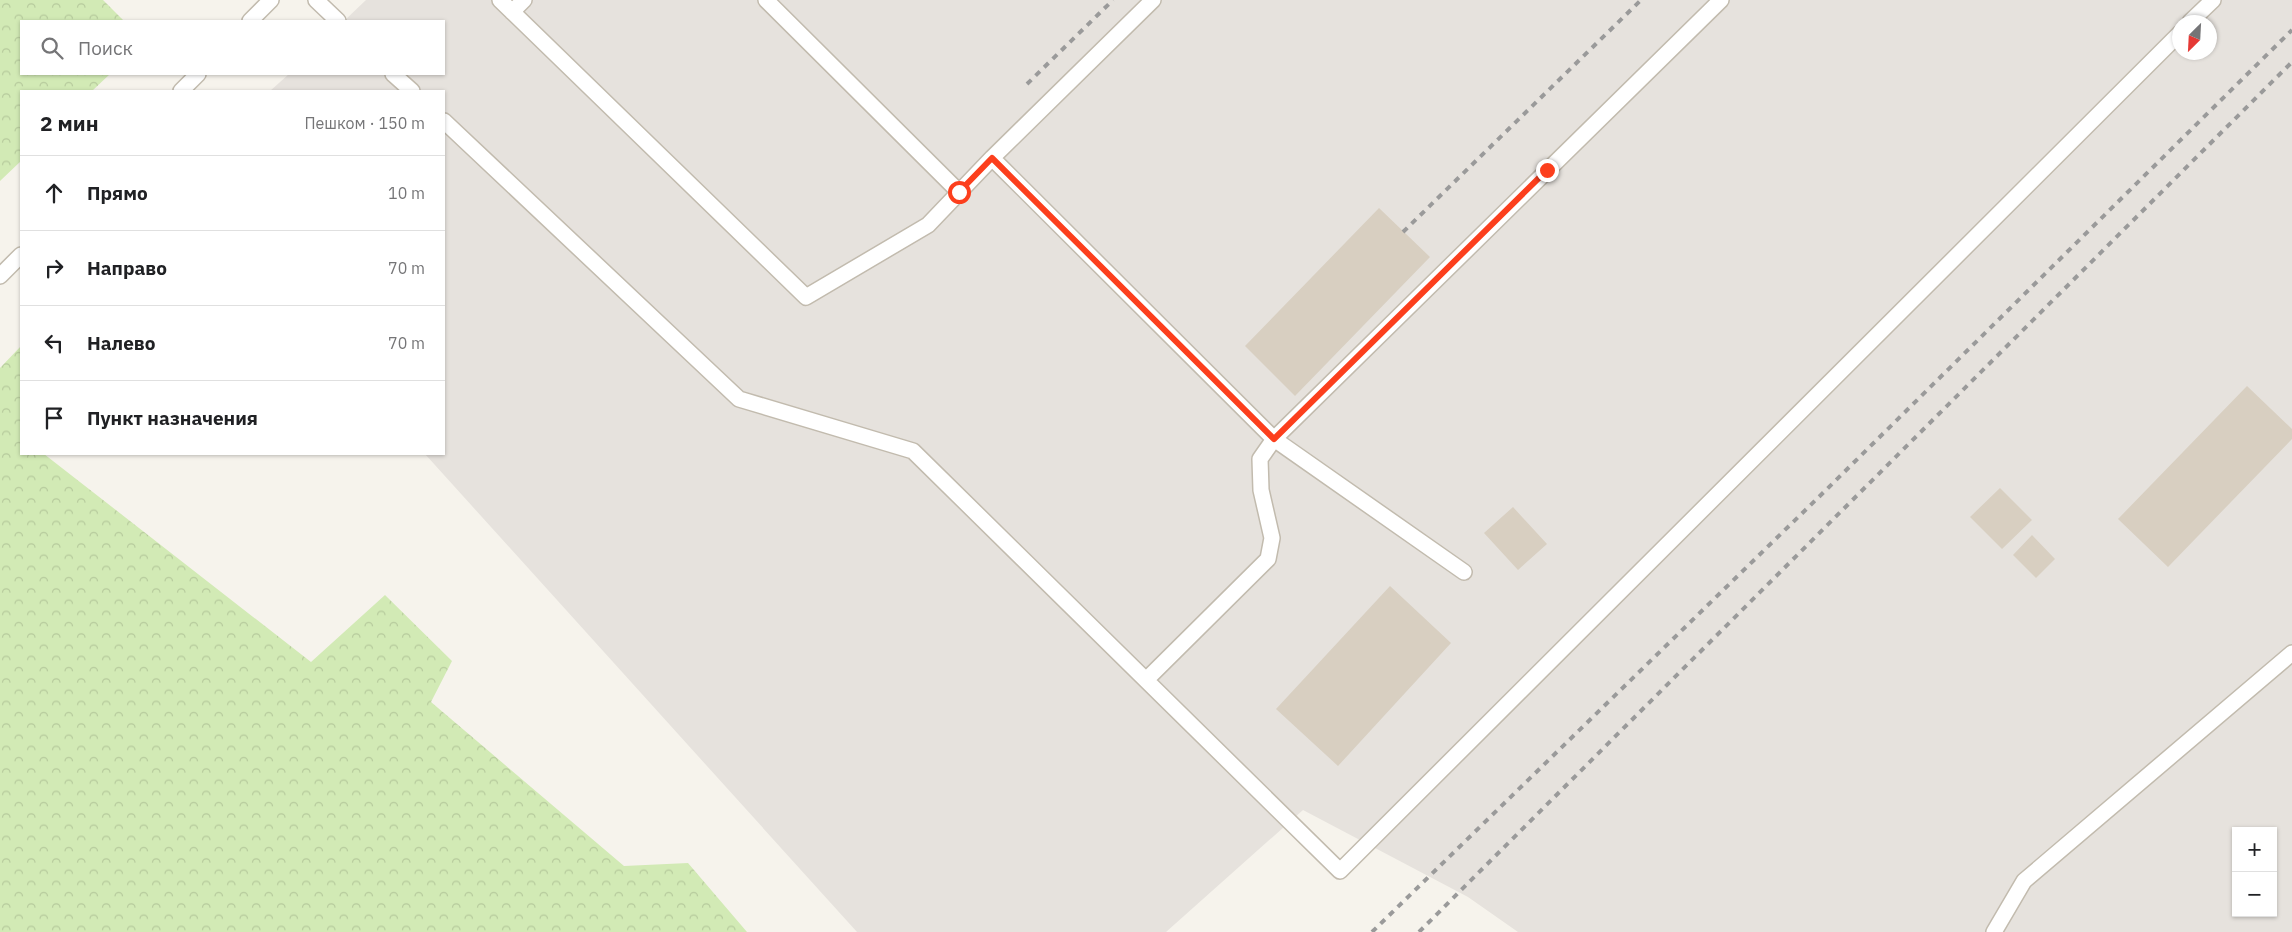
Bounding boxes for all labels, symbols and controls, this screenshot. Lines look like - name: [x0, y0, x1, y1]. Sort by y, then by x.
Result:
- north arrow: [2172, 15, 2217, 60]
- search box: [20, 20, 445, 75]
- icon: search: [38, 34, 66, 62]
- text: Поиск: [78, 36, 133, 60]
- text: 2 мин: [40, 109, 99, 137]
- text: Пешком · 150 m: [304, 113, 425, 133]
- route end: [1536, 159, 1559, 182]
- icon: ahead: [40, 179, 68, 207]
- text: Прямо: [87, 181, 148, 205]
- route start: [948, 181, 971, 204]
- text: 10 m: [388, 183, 425, 203]
- icon: right: [40, 254, 68, 282]
- text: Направо: [87, 256, 167, 280]
- text: 70 m: [388, 258, 425, 278]
- icon: left: [40, 329, 68, 357]
- text: Налево: [87, 331, 156, 355]
- text: 70 m: [388, 333, 425, 353]
- icon: arrive: [40, 404, 68, 432]
- text: Пункт назначения: [87, 406, 258, 430]
- map controls: [2232, 827, 2277, 917]
- button: +: [2232, 827, 2277, 872]
- button: −: [2232, 872, 2277, 917]

